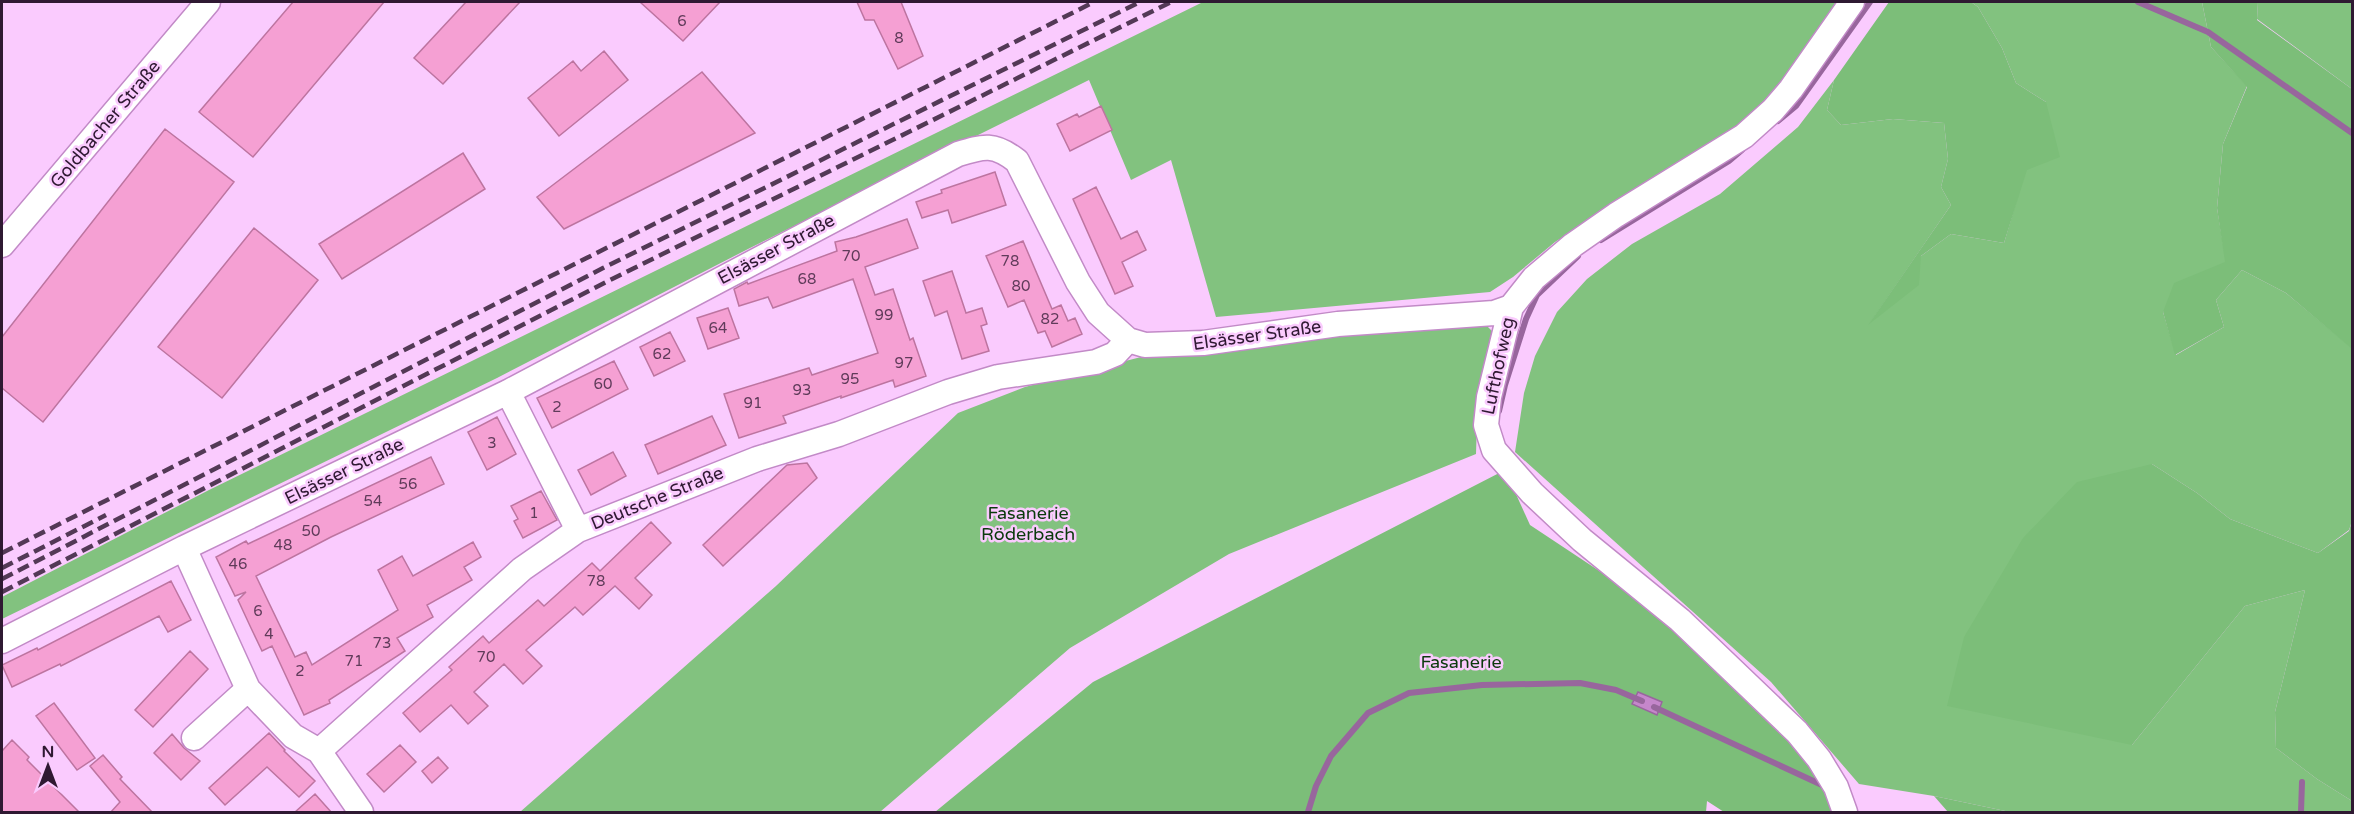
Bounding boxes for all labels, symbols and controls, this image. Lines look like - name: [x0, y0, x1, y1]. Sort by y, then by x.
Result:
- house number: 6: [677, 12, 687, 30]
- house number: 8: [894, 29, 904, 47]
- street label: Goldbacher Straße: [45, 56, 165, 192]
- street label: Elsässer Straße: [714, 209, 838, 289]
- house number: 70: [842, 247, 860, 265]
- house number: 78: [1001, 252, 1019, 270]
- house number: 68: [798, 270, 816, 288]
- house number: 80: [1012, 277, 1030, 295]
- house number: 99: [875, 306, 893, 324]
- house number: 82: [1041, 310, 1059, 328]
- street label: Elsässer Straße: [1191, 315, 1323, 355]
- street label: Lufthofweg: [1477, 315, 1519, 417]
- house number: 64: [709, 319, 727, 337]
- house number: 62: [653, 345, 671, 363]
- house number: 97: [895, 354, 913, 372]
- house number: 95: [841, 370, 859, 388]
- house number: 60: [594, 375, 612, 393]
- house number: 93: [793, 381, 811, 399]
- house number: 91: [744, 394, 762, 412]
- house number: 2: [552, 398, 562, 416]
- street label: Elsässer Straße: [281, 433, 407, 509]
- house number: 3: [487, 434, 497, 452]
- street label: Deutsche Straße: [588, 461, 726, 535]
- house number: 56: [399, 475, 417, 493]
- house number: 54: [364, 492, 382, 510]
- park label: Fasanerie Röderbach: [981, 502, 1075, 545]
- house number: 1: [529, 504, 539, 522]
- house number: 50: [302, 522, 320, 540]
- house number: 48: [274, 536, 292, 554]
- house number: 46: [229, 555, 247, 573]
- house number: 78: [587, 572, 605, 590]
- house number: 6: [253, 602, 263, 620]
- house number: 4: [264, 625, 274, 643]
- house number: 73: [373, 634, 391, 652]
- house number: 70: [477, 648, 495, 666]
- park label: Fasanerie: [1420, 651, 1502, 673]
- house number: 71: [345, 652, 363, 670]
- house number: 2: [295, 662, 305, 680]
- north arrow: [18, 736, 78, 796]
- text: N: [42, 742, 54, 762]

